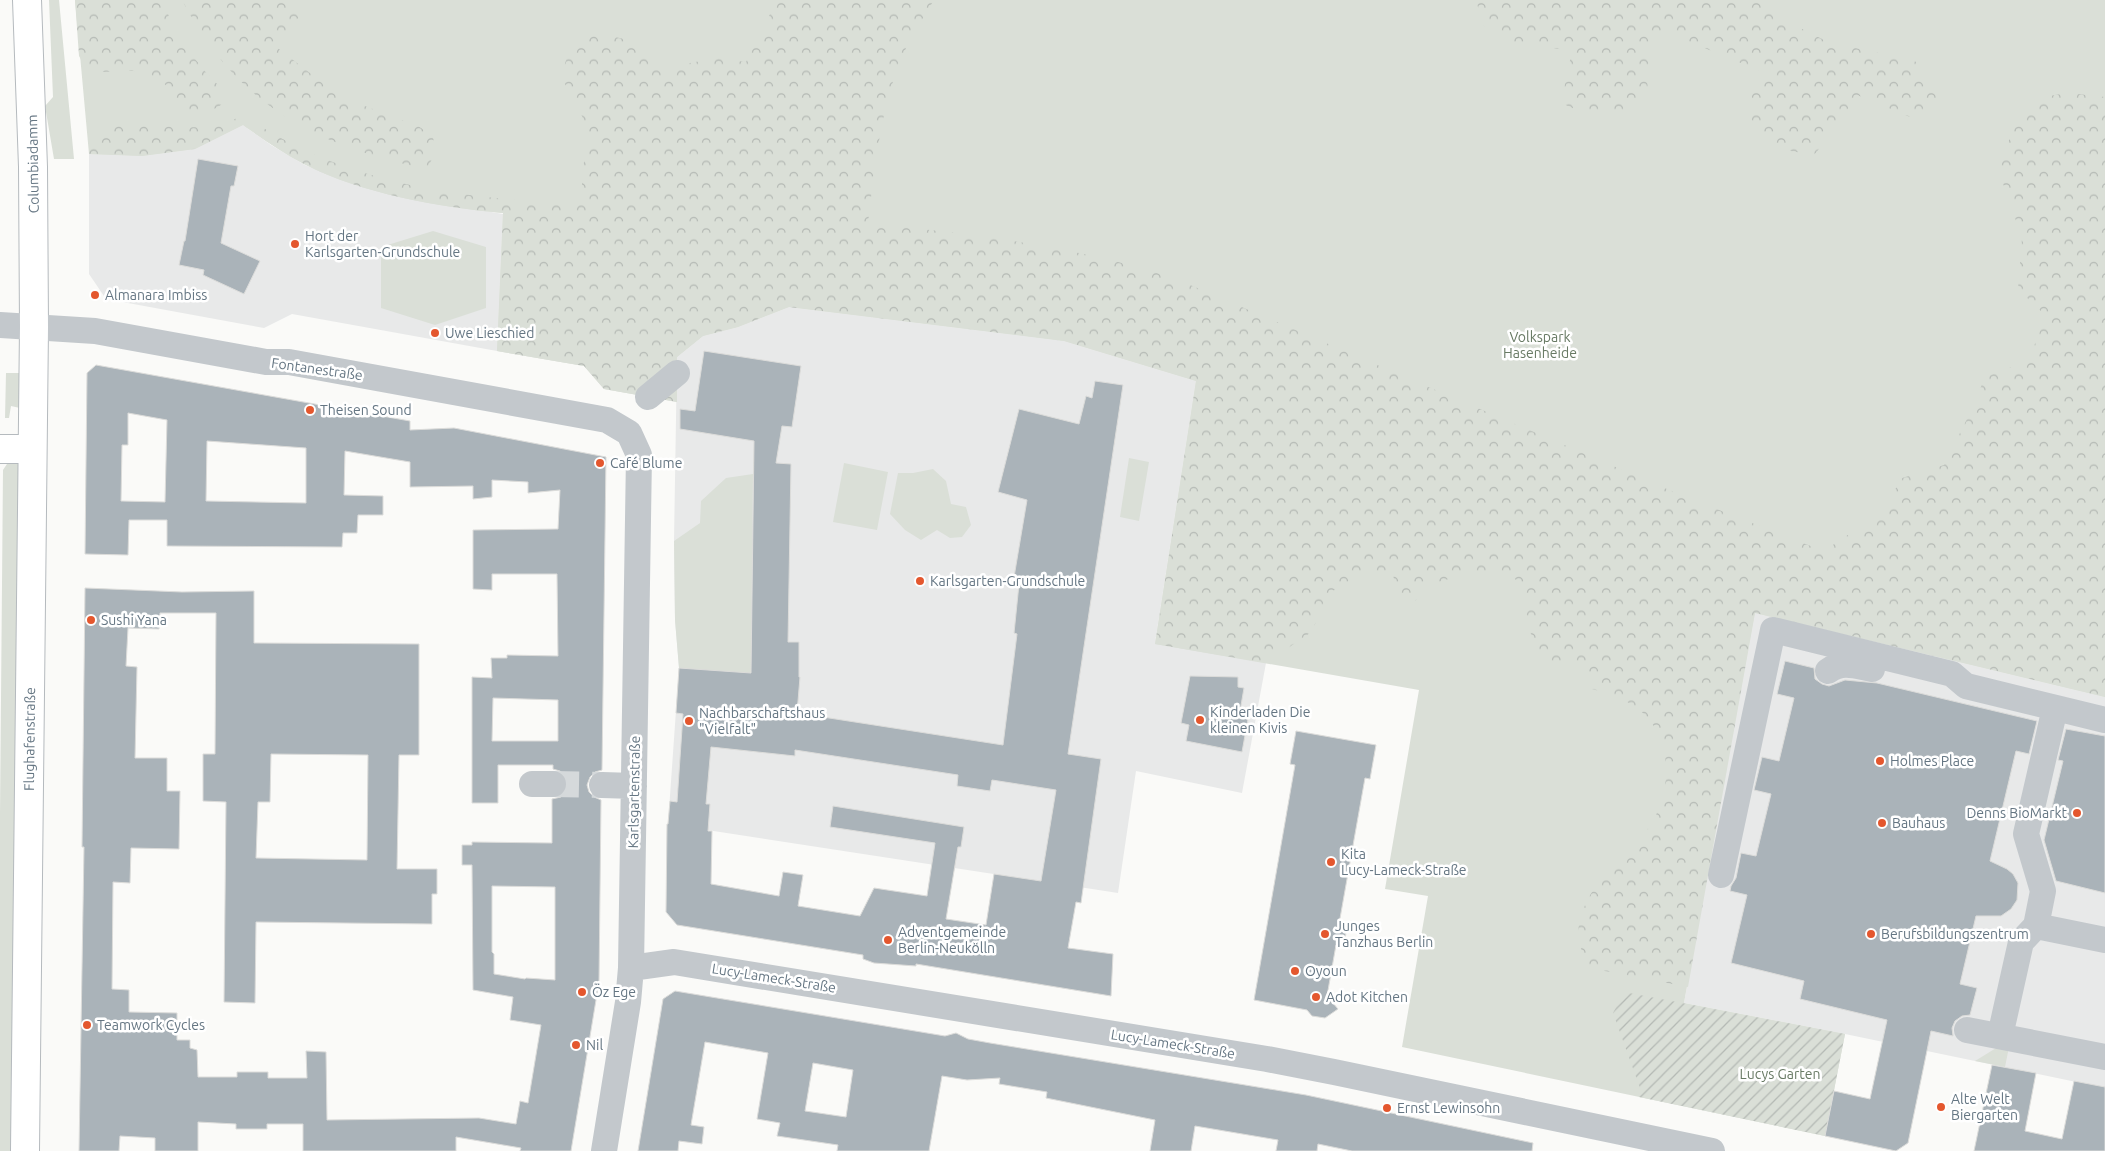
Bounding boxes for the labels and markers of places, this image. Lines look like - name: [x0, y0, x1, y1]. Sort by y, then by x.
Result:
- place label: Hort der Karlsgarten-Grundschule: [305, 228, 460, 260]
- marker: Hort der Karlsgarten-Grundschule: [289, 238, 301, 250]
- place label: Almanara Imbiss: [105, 287, 207, 303]
- marker: Almanara Imbiss: [89, 289, 101, 301]
- place label: Uwe Lieschied: [445, 325, 535, 341]
- marker: Uwe Lieschied: [429, 327, 441, 339]
- place label: Theisen Sound: [320, 402, 412, 418]
- marker: Theisen Sound: [304, 404, 316, 416]
- place label: Café Blume: [610, 455, 682, 471]
- marker: Café Blume: [594, 457, 606, 469]
- place label: Karlsgarten-Grundschule: [930, 573, 1085, 589]
- marker: Karlsgarten-Grundschule: [914, 575, 926, 587]
- place label: Sushi Yana: [101, 612, 167, 628]
- marker: Sushi Yana: [85, 614, 97, 626]
- place label: Kinderladen Die kleinen Kivis: [1210, 704, 1310, 736]
- place label: Nachbarschaftshaus "Vielfalt": [699, 705, 825, 737]
- marker: Kinderladen Die kleinen Kivis: [1194, 714, 1206, 726]
- marker: Nachbarschaftshaus "Vielfalt": [683, 715, 695, 727]
- place label: Holmes Place: [1890, 753, 1974, 769]
- marker: Holmes Place: [1874, 755, 1886, 767]
- place label: Denns BioMarkt: [1966, 805, 2067, 821]
- marker: Denns BioMarkt: [2071, 807, 2083, 819]
- place label: Bauhaus: [1892, 815, 1945, 831]
- marker: Bauhaus: [1876, 817, 1888, 829]
- place label: Kita Lucy-Lameck-Straße: [1341, 846, 1467, 878]
- marker: Kita Lucy-Lameck-Straße: [1325, 856, 1337, 868]
- place label: Junges Tanzhaus Berlin: [1335, 918, 1433, 950]
- place label: Adventgemeinde Berlin-Neukölln: [898, 924, 1006, 956]
- place label: Berufsbildungszentrum: [1881, 926, 2029, 942]
- marker: Junges Tanzhaus Berlin: [1319, 928, 1331, 940]
- marker: Berufsbildungszentrum: [1865, 928, 1877, 940]
- marker: Adventgemeinde Berlin-Neukölln: [882, 934, 894, 946]
- place label: Oyoun: [1305, 963, 1347, 979]
- marker: Oyoun: [1289, 965, 1301, 977]
- place label: Öz Ege: [592, 983, 636, 1000]
- marker: Öz Ege: [576, 986, 588, 998]
- place label: Adot Kitchen: [1326, 989, 1408, 1005]
- marker: Adot Kitchen: [1310, 991, 1322, 1003]
- place label: Teamwork Cycles: [97, 1017, 205, 1033]
- marker: Teamwork Cycles: [81, 1019, 93, 1031]
- place label: Nil: [586, 1037, 603, 1053]
- marker: Nil: [570, 1039, 582, 1051]
- place label: Alte Welt Biergarten: [1951, 1091, 2018, 1123]
- place label: Ernst Lewinsohn: [1397, 1100, 1500, 1116]
- marker: Alte Welt Biergarten: [1935, 1101, 1947, 1113]
- marker: Ernst Lewinsohn: [1381, 1102, 1393, 1114]

